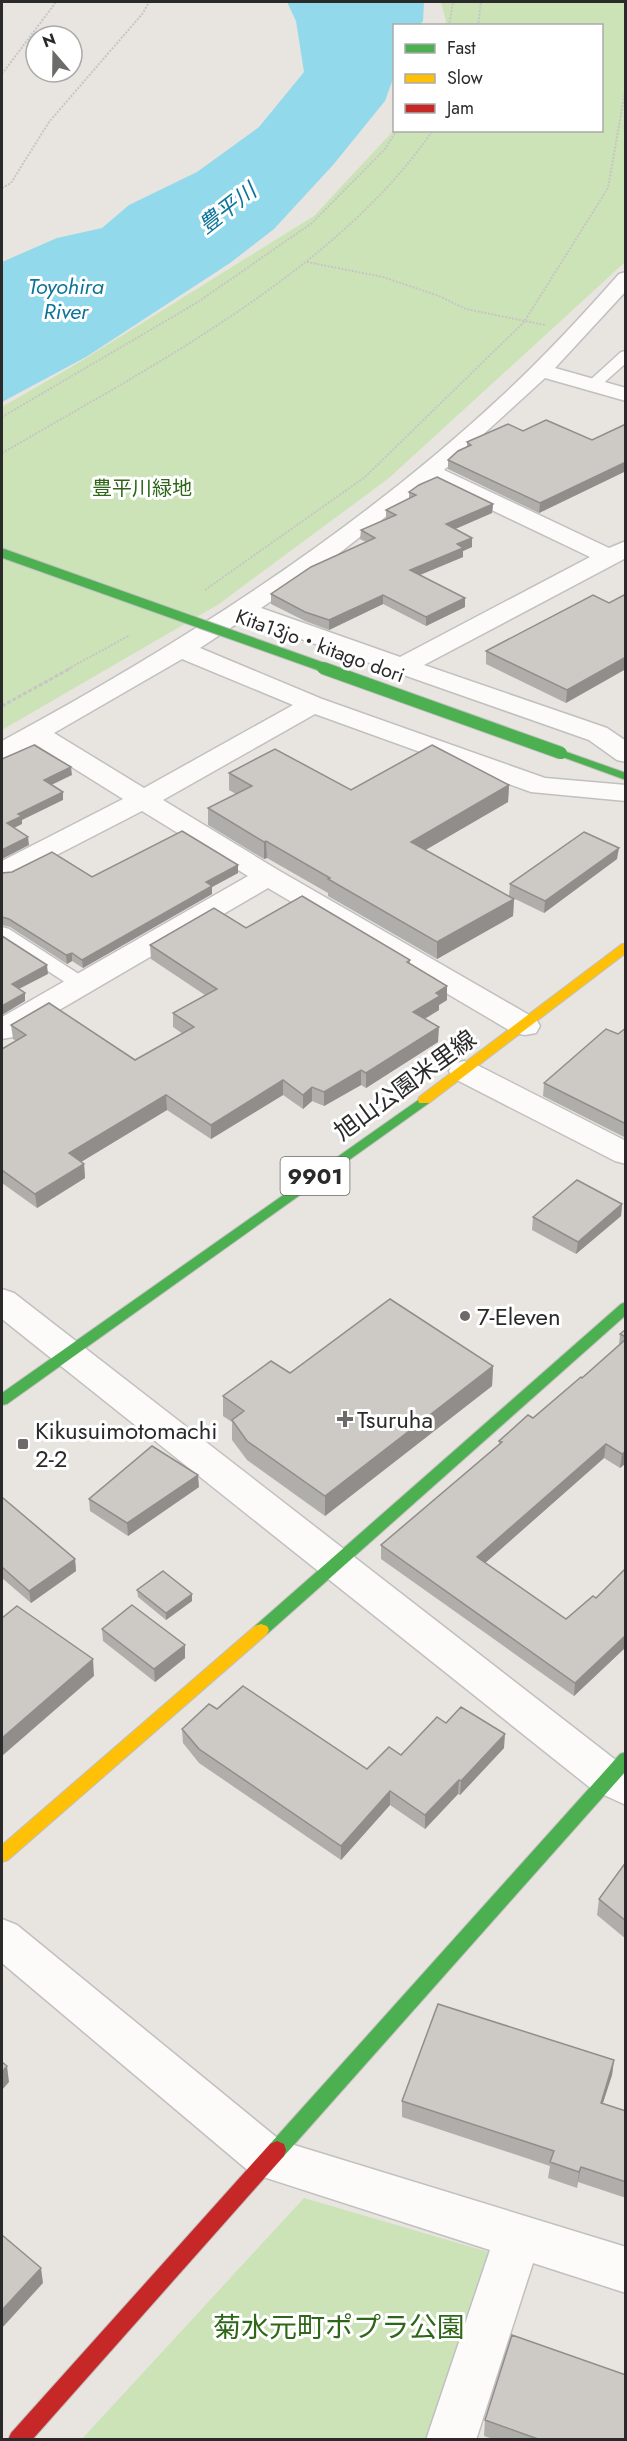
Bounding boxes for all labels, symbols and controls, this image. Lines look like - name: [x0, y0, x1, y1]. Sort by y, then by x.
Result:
- north arrow: [24, 24, 84, 84]
- legend: [393, 24, 603, 132]
- text: N: [39, 27, 59, 53]
- text: Fast: [447, 35, 476, 61]
- text: Slow: [447, 65, 484, 91]
- text: Jam: [445, 95, 474, 121]
- water label: 豊平川: [191, 174, 264, 241]
- water label: Toyohira River: [28, 270, 104, 327]
- park label: 豊平川緑地: [92, 474, 192, 503]
- street label: Kita13jo・kitago dori: [231, 602, 409, 690]
- street label: 旭山公園米里線: [327, 1021, 483, 1149]
- road number: 9901: [280, 1157, 350, 1195]
- place label: 7-Eleven: [477, 1299, 561, 1334]
- marker: 7-Eleven: [458, 1309, 472, 1323]
- place label: Tsuruha: [357, 1402, 433, 1437]
- marker: Tsuruha: [338, 1412, 352, 1426]
- place label: Kikusuimotomachi 2-2: [35, 1413, 218, 1476]
- marker: Kikusuimotomachi 2-2: [16, 1437, 30, 1451]
- park label: 菊水元町ポプラ公園: [213, 2307, 465, 2348]

